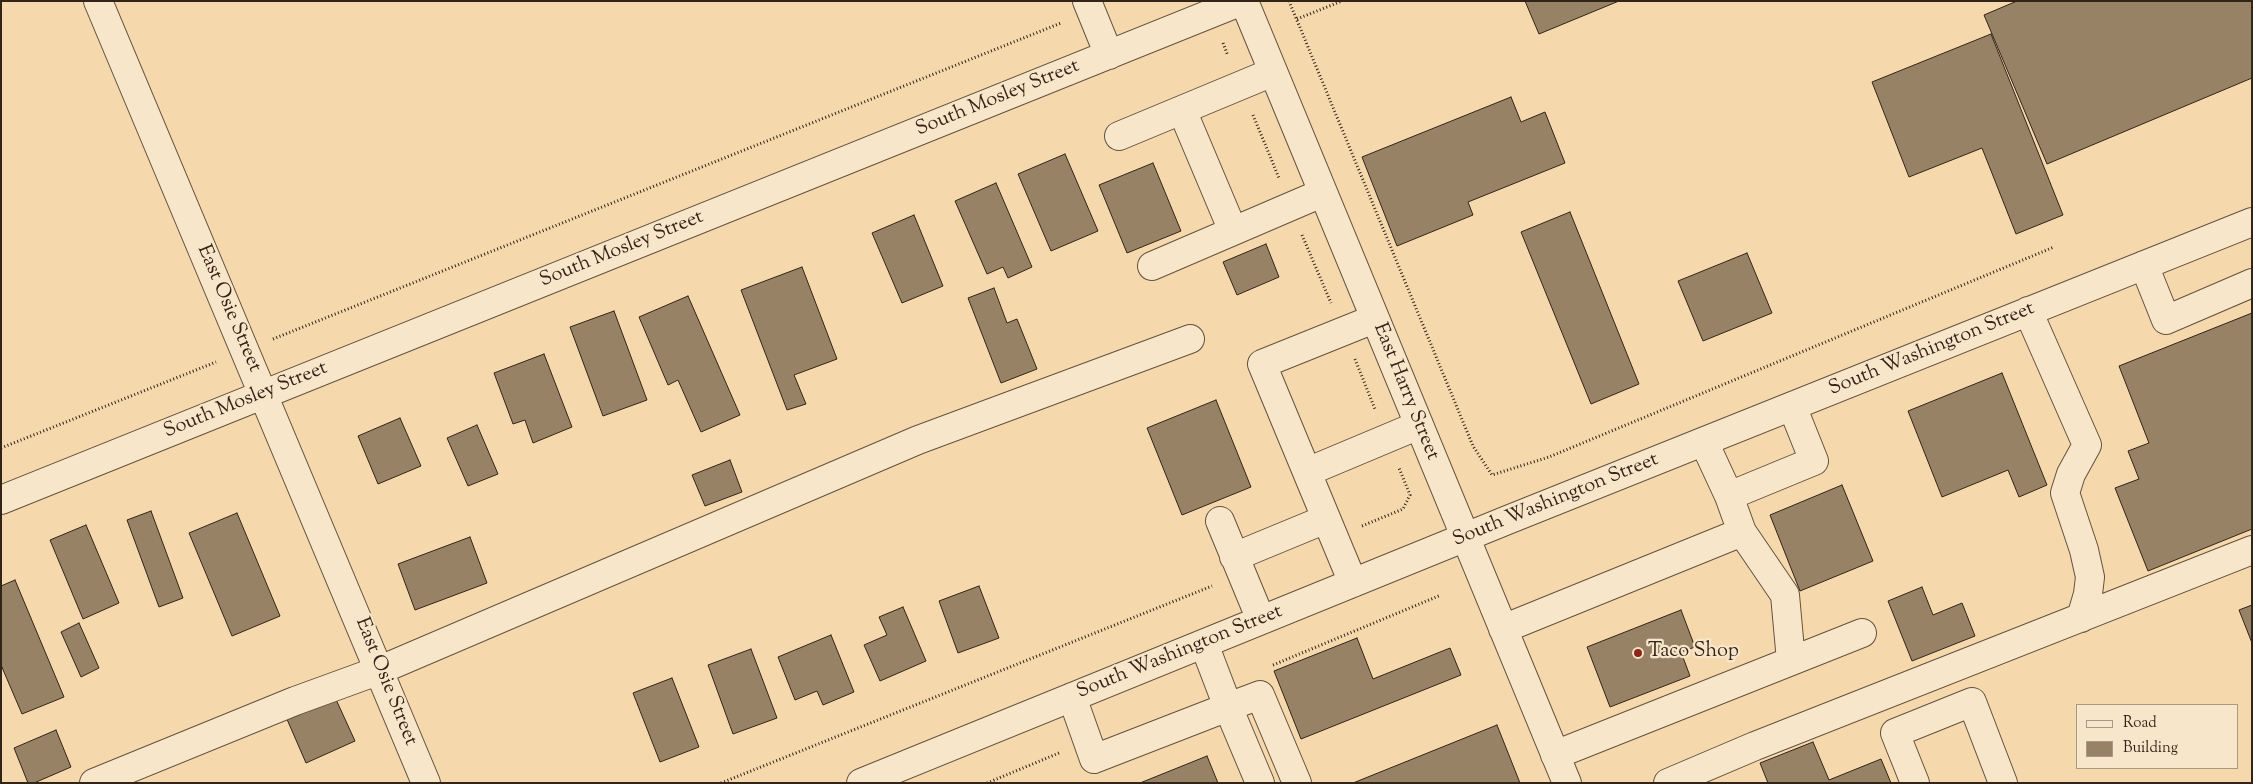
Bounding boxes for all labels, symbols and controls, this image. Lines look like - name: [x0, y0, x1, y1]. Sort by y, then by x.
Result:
- street label: South Mosley Street: [913, 55, 1083, 143]
- street label: South Mosley Street: [537, 206, 707, 294]
- street label: East Osie Street: [190, 242, 266, 376]
- street label: South Washington Street: [1826, 298, 2038, 402]
- street label: East Harry Street: [1367, 320, 1443, 464]
- street label: South Mosley Street: [161, 357, 331, 445]
- street label: South Washington Street: [1450, 449, 1662, 553]
- street label: South Washington Street: [1074, 601, 1286, 705]
- street label: East Osie Street: [348, 614, 422, 750]
- place label: Taco Shop: [1648, 641, 1739, 665]
- marker: Taco Shop: [1632, 647, 1644, 659]
- legend: [2076, 704, 2238, 769]
- text: Road: [2123, 713, 2157, 734]
- text: Building: [2123, 738, 2178, 759]

